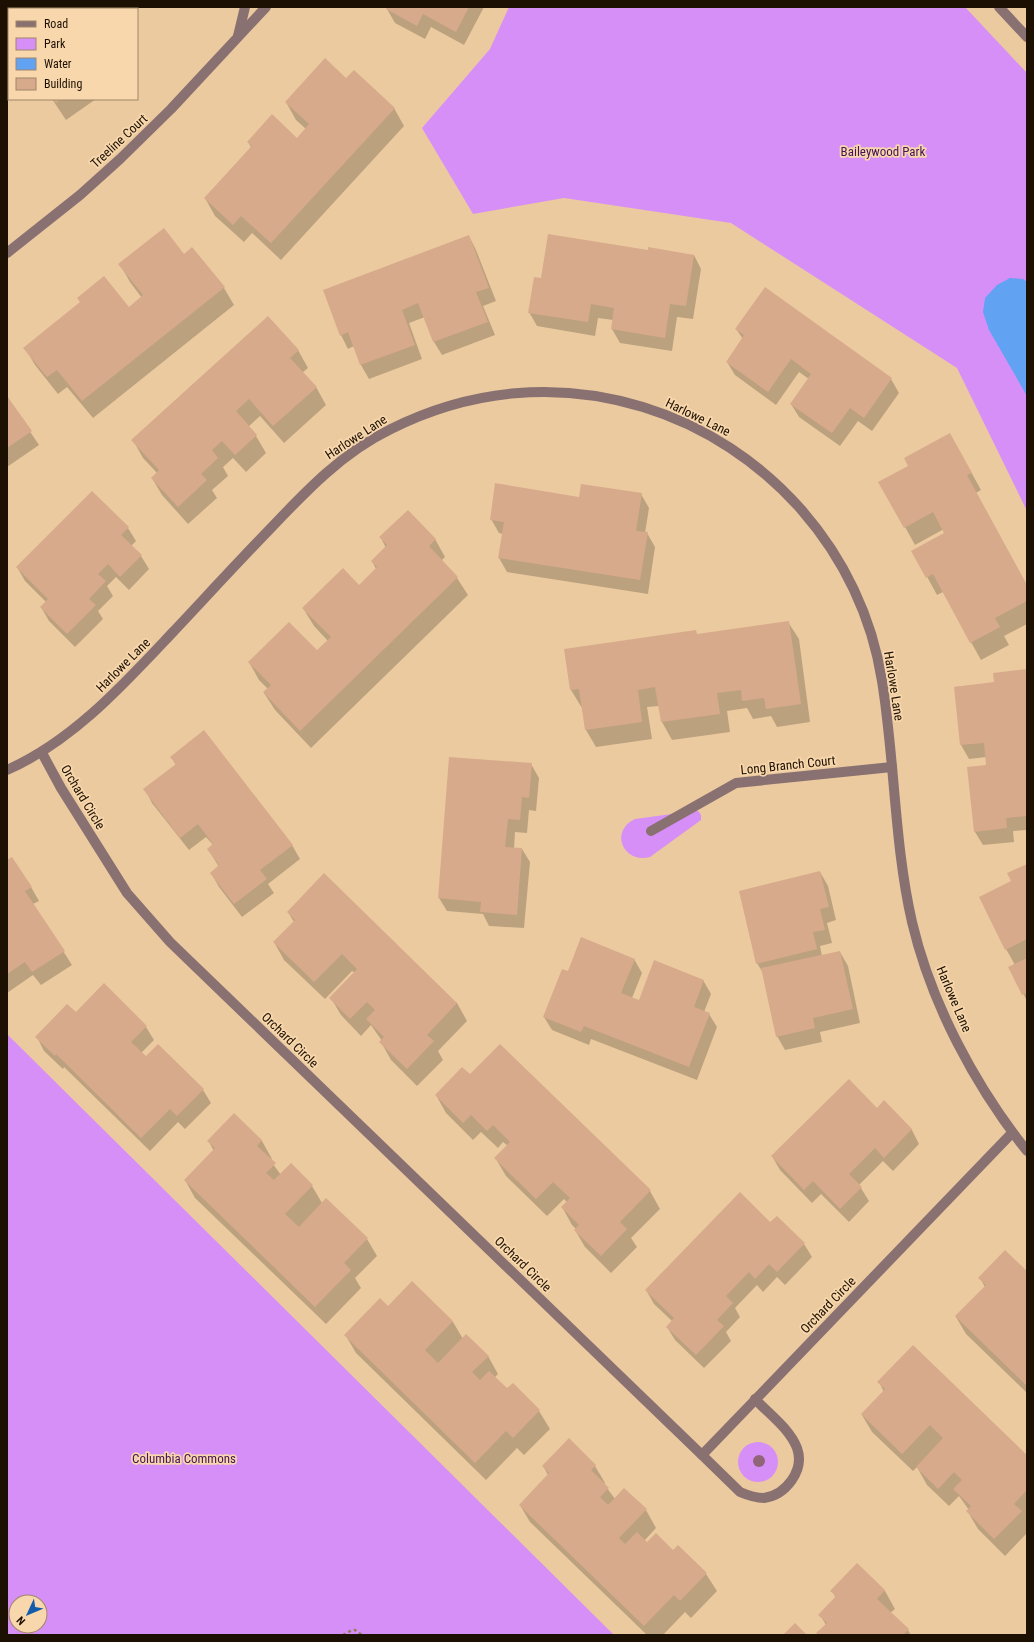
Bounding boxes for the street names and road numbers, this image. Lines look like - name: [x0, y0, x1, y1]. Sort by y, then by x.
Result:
- street label: Treeline Court: [88, 111, 151, 171]
- street label: Harlowe Lane: [663, 395, 733, 439]
- street label: Harlowe Lane: [323, 412, 389, 462]
- street label: Harlowe Lane: [93, 635, 153, 695]
- street label: Harlowe Lane: [881, 650, 907, 722]
- street label: Long Branch Court: [740, 753, 836, 777]
- street label: Orchard Circle: [58, 762, 108, 832]
- street label: Harlowe Lane: [933, 964, 975, 1034]
- street label: Orchard Circle: [259, 1009, 321, 1071]
- street label: Orchard Circle: [492, 1233, 554, 1295]
- street label: Orchard Circle: [797, 1274, 859, 1336]

